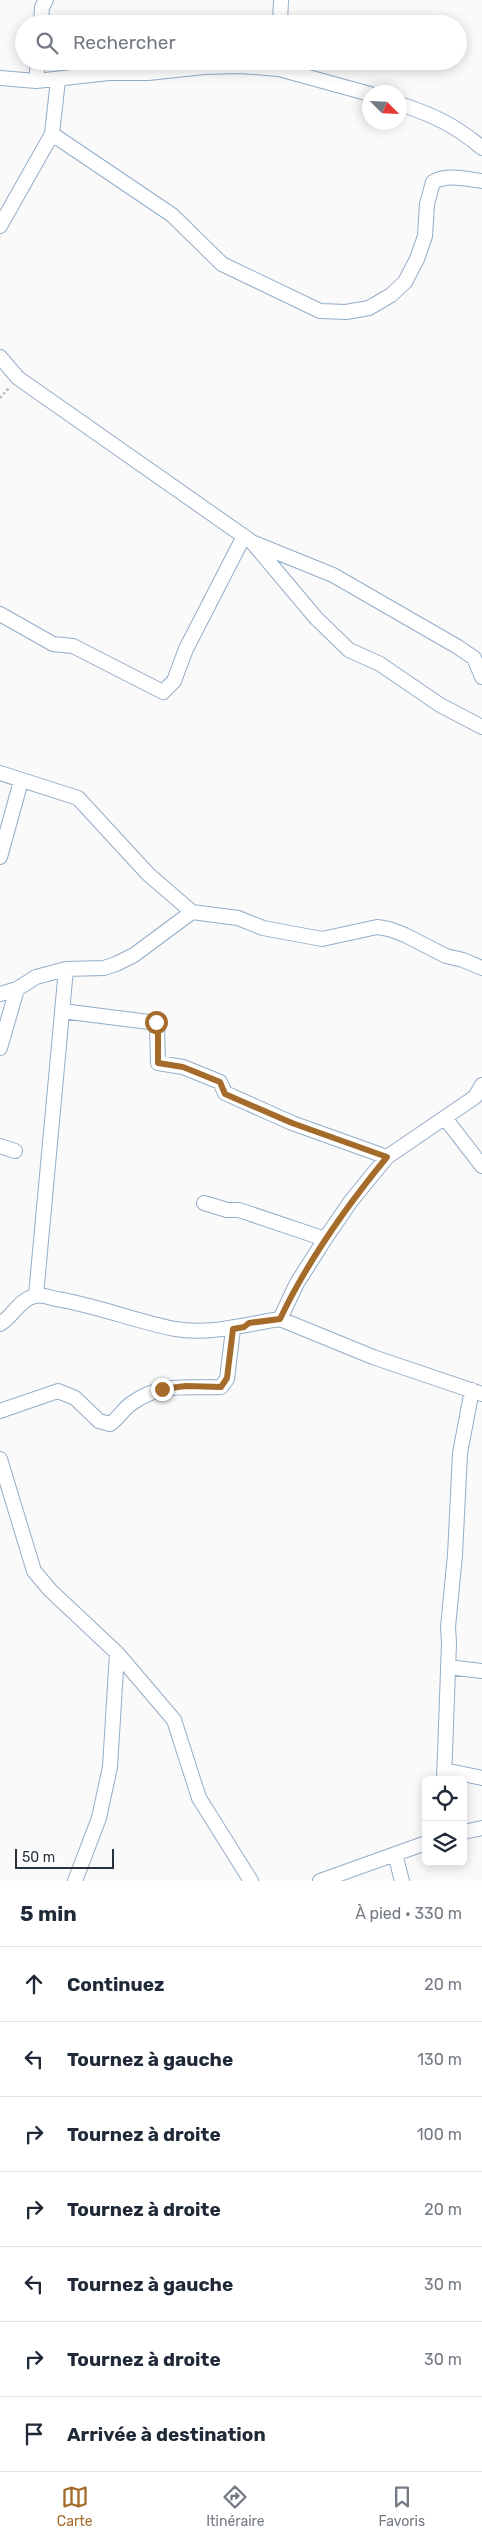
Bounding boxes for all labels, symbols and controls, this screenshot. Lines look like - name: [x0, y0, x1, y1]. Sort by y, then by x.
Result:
- search box: [15, 15, 467, 70]
- icon: search: [33, 29, 61, 57]
- text: Rechercher: [73, 31, 176, 54]
- north arrow: [362, 85, 407, 130]
- route start: [145, 1011, 168, 1034]
- route end: [151, 1378, 174, 1401]
- map controls: [422, 1776, 467, 1866]
- button: locate: [422, 1776, 467, 1821]
- button: layers: [422, 1821, 467, 1866]
- scale bar: [15, 1846, 114, 1869]
- text: 50 m: [22, 1849, 55, 1866]
- text: 5 min: [20, 1901, 77, 1926]
- text: À pied · 330 m: [355, 1904, 462, 1923]
- icon: ahead: [20, 1970, 48, 1998]
- text: Continuez: [67, 1973, 165, 1996]
- text: 20 m: [424, 1975, 462, 1994]
- icon: left: [20, 2045, 48, 2073]
- text: Tournez à gauche: [67, 2048, 233, 2071]
- text: 130 m: [417, 2050, 462, 2069]
- icon: right: [20, 2120, 48, 2148]
- text: Tournez à droite: [67, 2123, 221, 2146]
- text: 100 m: [417, 2125, 462, 2144]
- icon: right: [20, 2195, 48, 2223]
- text: Tournez à droite: [67, 2198, 221, 2221]
- text: 20 m: [424, 2200, 462, 2219]
- icon: left: [20, 2270, 48, 2298]
- text: Tournez à gauche: [67, 2273, 233, 2296]
- text: 30 m: [424, 2275, 462, 2294]
- icon: right: [20, 2345, 48, 2373]
- text: Tournez à droite: [67, 2348, 221, 2371]
- text: 30 m: [424, 2350, 462, 2369]
- icon: arrive: [20, 2420, 48, 2448]
- text: Arrivée à destination: [67, 2423, 266, 2446]
- tab: Carte: [57, 2483, 93, 2530]
- tab: Itinéraire: [206, 2483, 265, 2530]
- tab: Favoris: [378, 2483, 425, 2530]

